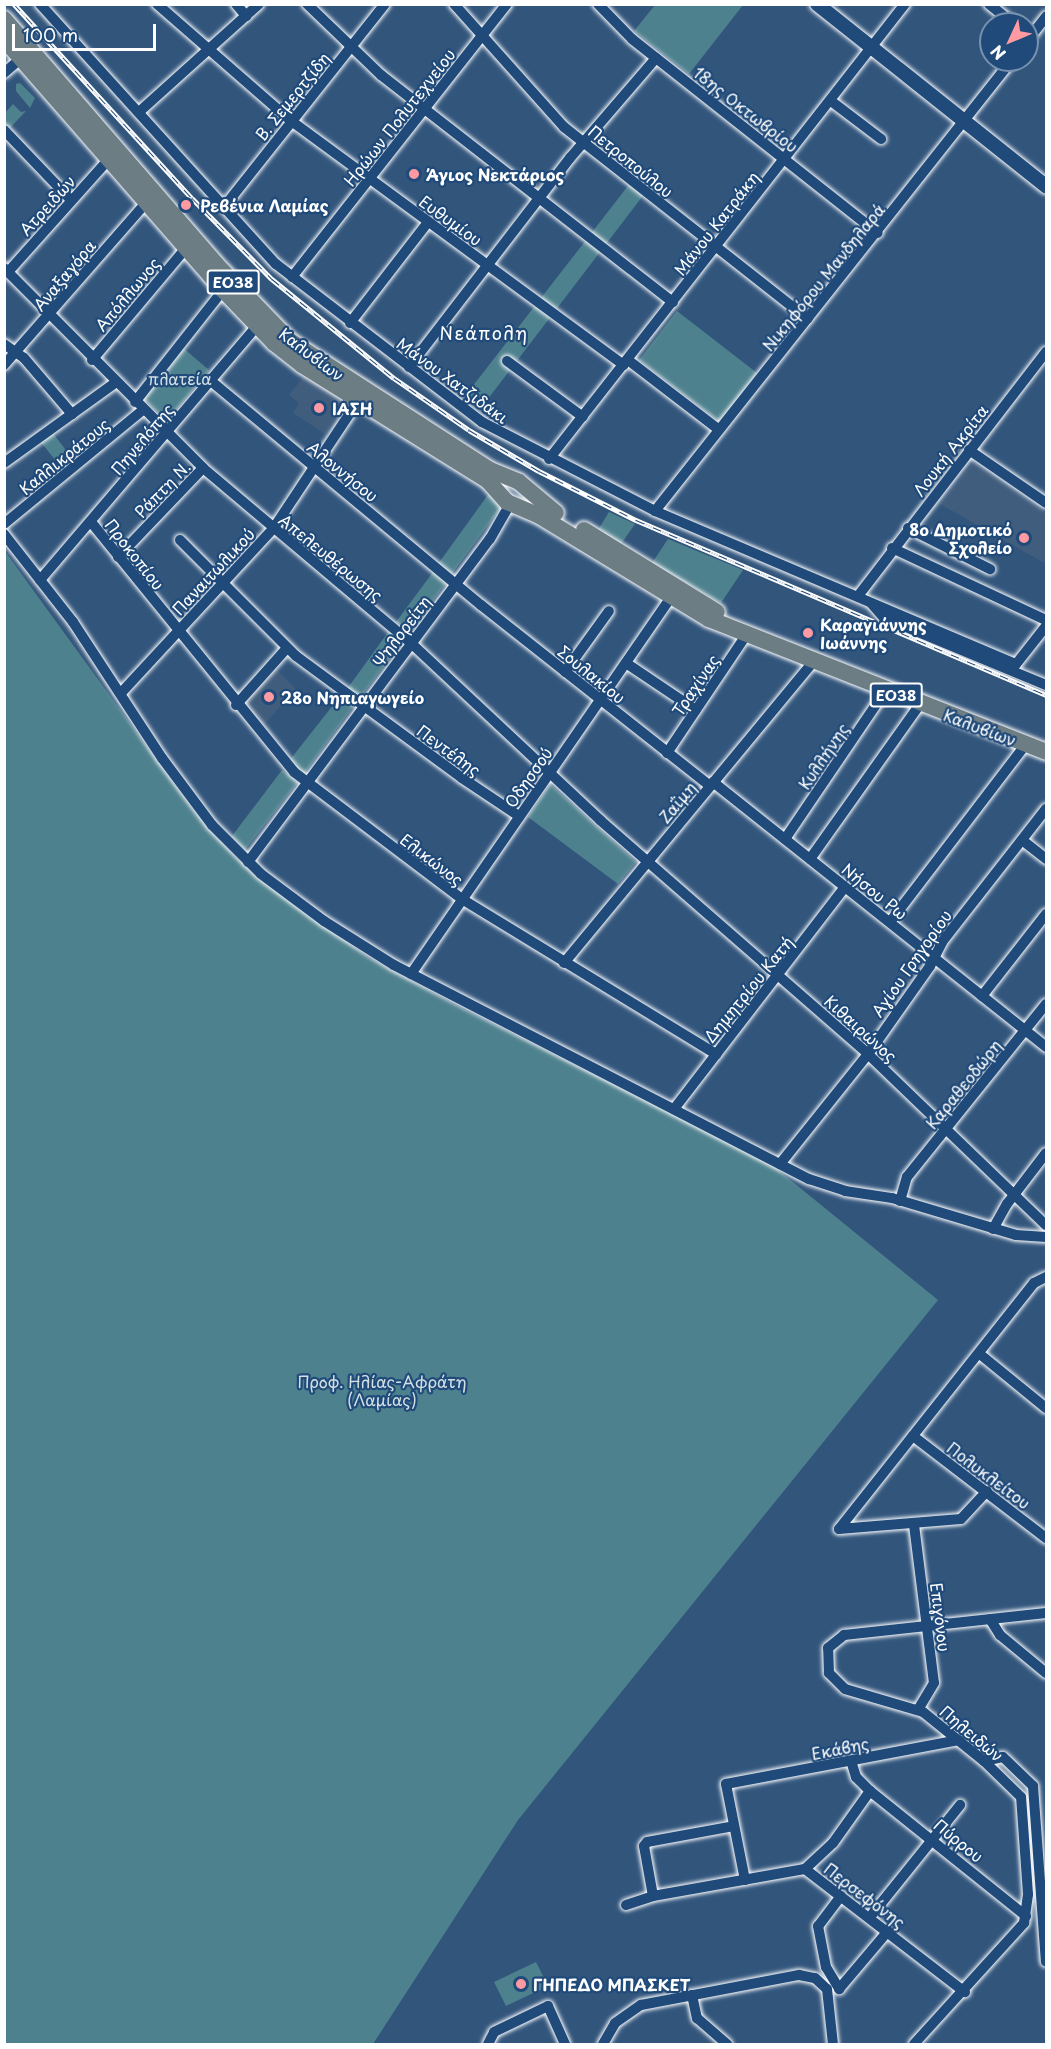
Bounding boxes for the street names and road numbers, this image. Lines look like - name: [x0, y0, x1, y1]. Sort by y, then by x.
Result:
- street label: Ηρώων Πολυτεχνείου: [339, 45, 459, 189]
- street label: Β. Σεμερτζίδη: [251, 48, 333, 144]
- street label: 18ης Οκτωβρίου: [690, 62, 802, 156]
- street label: Πετροπούλου: [585, 121, 677, 201]
- street label: Μάνου Κατράκη: [669, 167, 763, 279]
- street label: Ατρειδών: [15, 171, 79, 239]
- street label: Ευθυμίου: [416, 191, 486, 249]
- street label: Νικηφόρου Μανδηλαρά: [758, 200, 888, 354]
- street label: Αναξαγόρα: [29, 236, 99, 314]
- street label: Απόλλωνος: [91, 253, 163, 335]
- road number: ΕΟ38: [206, 270, 260, 294]
- street label: Καλυβίων: [276, 323, 348, 385]
- street label: Μάνου Χατζιδάκι: [393, 333, 513, 427]
- street label: Πηνελόπης: [107, 400, 177, 478]
- street label: Λουκή Ακρίτα: [908, 400, 992, 500]
- street label: Καλλικράτους: [15, 414, 113, 498]
- street label: Αλοννήσου: [304, 437, 382, 505]
- street label: Ράπτη Ν.: [130, 457, 194, 521]
- street label: Απελευθέρωσης: [275, 509, 387, 605]
- street label: Προκοπίου: [102, 515, 168, 593]
- street label: Παναιτωλικού: [168, 524, 258, 618]
- street label: Ψηλορείτη: [368, 592, 434, 670]
- street label: Σουλακίου: [555, 641, 629, 707]
- street label: Τραχίνας: [668, 651, 722, 719]
- road number: ΕΟ38: [869, 683, 923, 707]
- street label: Καλυβίων: [941, 704, 1019, 750]
- street label: Κυλλήνης: [794, 719, 852, 793]
- street label: Πεντέλης: [414, 721, 484, 779]
- street label: Οδησσού: [500, 743, 556, 811]
- street label: Ζαΐμη: [654, 778, 700, 826]
- street label: Ελικώνος: [397, 829, 467, 889]
- street label: Νήσου Ρω: [839, 859, 911, 923]
- street label: Αγίου Γρηγορίου: [867, 906, 955, 1020]
- street label: Δημητρίου Κατή: [700, 932, 796, 1046]
- street label: Κιθαιρώνος: [821, 991, 901, 1065]
- street label: Καραθεοδώρη: [921, 1036, 1005, 1132]
- street label: Πολυκλείτου: [944, 1437, 1034, 1513]
- street label: Επιγόνου: [927, 1581, 955, 1653]
- street label: Πηλειδών: [936, 1701, 1008, 1765]
- street label: Εκάβης: [810, 1733, 870, 1763]
- street label: Πύρρου: [931, 1814, 987, 1866]
- street label: Περσεφόνης: [821, 1858, 909, 1932]

